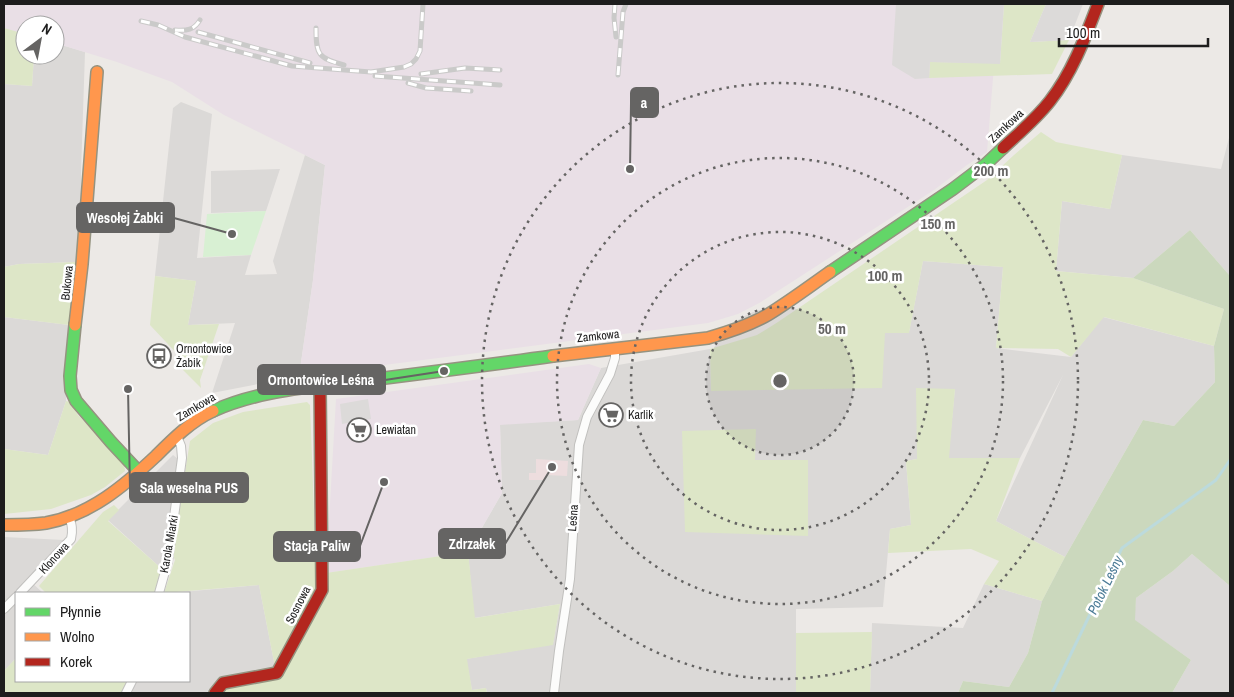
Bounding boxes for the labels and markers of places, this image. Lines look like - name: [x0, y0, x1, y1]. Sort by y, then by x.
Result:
- callout: a: [631, 88, 658, 117]
- callout: Wesołej Żabki: [77, 203, 174, 232]
- place label: Ornontowice Żabik: [176, 341, 232, 371]
- bus stop icon: Ornontowice Żabik: [146, 343, 172, 369]
- callout: Ornontowice Leśna: [258, 365, 385, 394]
- centre of rings: [771, 372, 789, 390]
- supermarket icon: Karlik: [598, 402, 624, 428]
- place label: Karlik: [628, 407, 653, 423]
- supermarket icon: Lewiatan: [346, 417, 372, 443]
- place label: Lewiatan: [376, 422, 416, 438]
- callout: Sala weselna PUS: [130, 473, 248, 502]
- callout: Zdrzałek: [439, 529, 505, 558]
- callout: Stacja Paliw: [274, 532, 360, 561]

